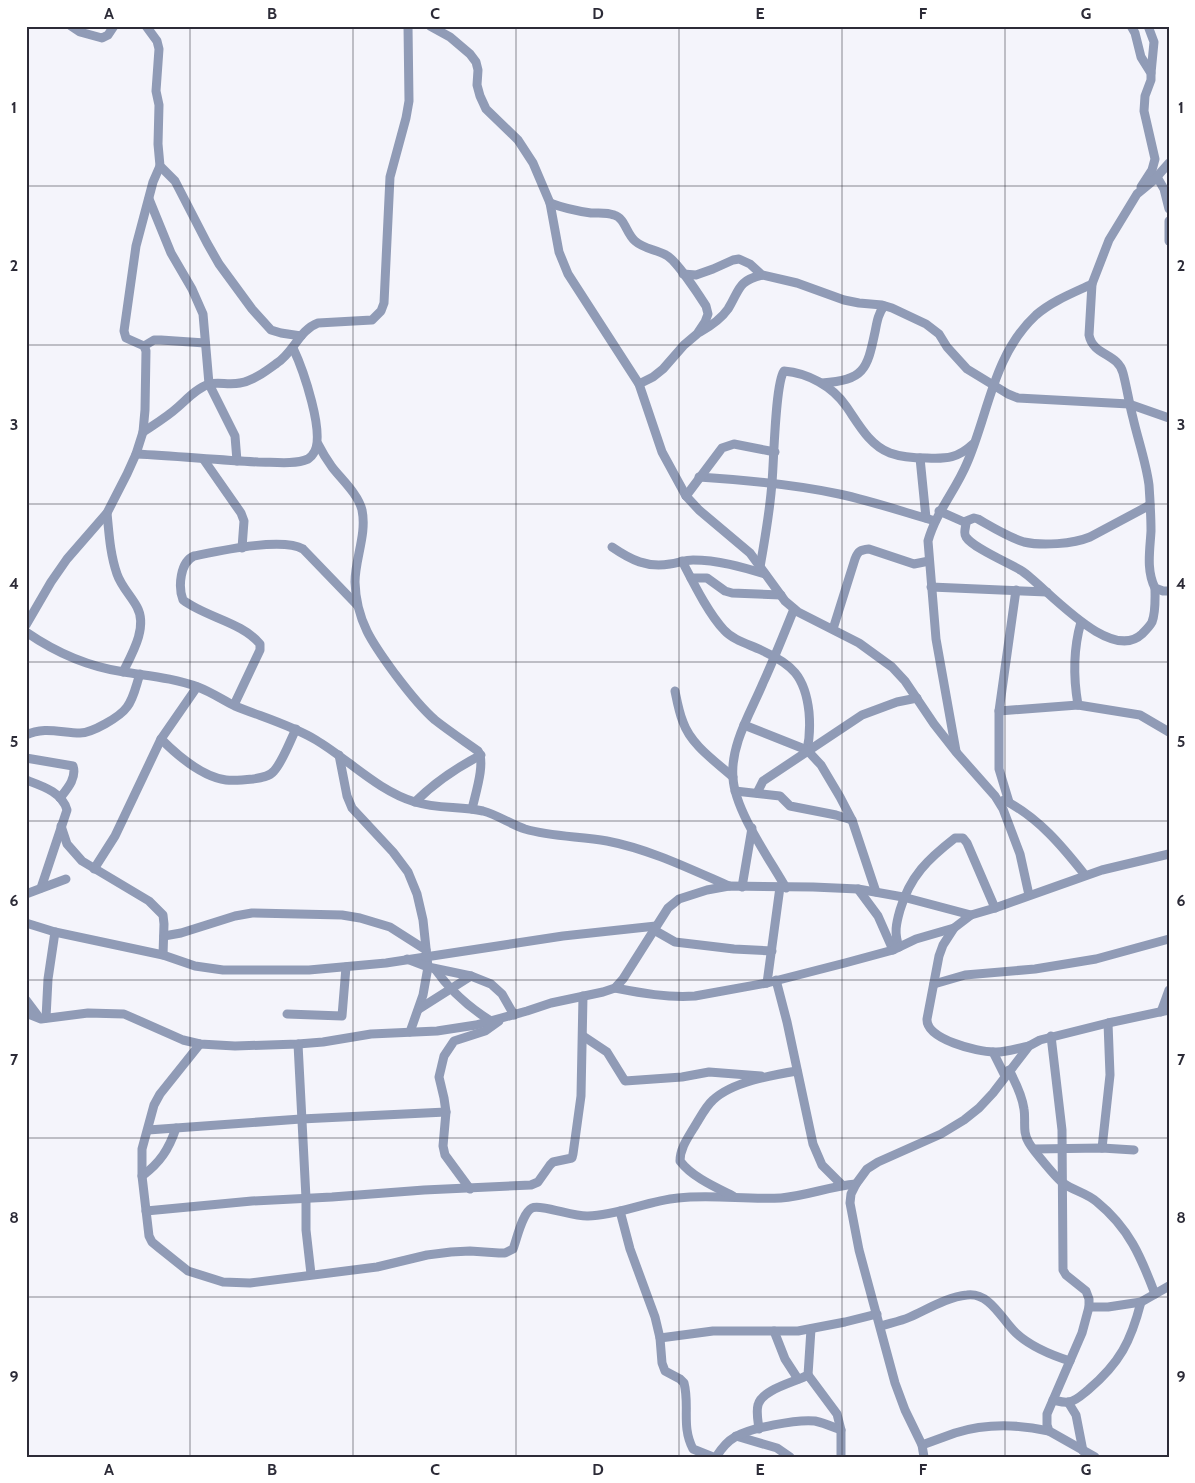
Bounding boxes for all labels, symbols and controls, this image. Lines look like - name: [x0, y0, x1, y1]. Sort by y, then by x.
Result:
- text: A: [104, 4, 114, 23]
- text: B: [267, 4, 277, 23]
- text: C: [430, 4, 440, 23]
- text: D: [592, 4, 604, 23]
- text: E: [755, 4, 765, 23]
- text: F: [919, 4, 928, 23]
- text: G: [1081, 4, 1091, 23]
- text: 1: [11, 98, 17, 117]
- text: 1: [1178, 98, 1184, 117]
- text: 2: [10, 256, 18, 275]
- text: 2: [1177, 256, 1185, 275]
- text: 3: [10, 415, 18, 434]
- text: 3: [1177, 415, 1185, 434]
- text: 4: [9, 574, 19, 593]
- text: 4: [1176, 574, 1186, 593]
- text: 5: [10, 732, 18, 751]
- text: 5: [1177, 732, 1185, 751]
- text: 6: [10, 891, 19, 910]
- text: 6: [1177, 891, 1186, 910]
- text: 7: [10, 1050, 19, 1069]
- text: 7: [1177, 1050, 1186, 1069]
- text: 8: [9, 1208, 19, 1227]
- text: 8: [1176, 1208, 1186, 1227]
- text: 9: [10, 1367, 19, 1386]
- text: 9: [1177, 1367, 1186, 1386]
- text: A: [104, 1460, 114, 1479]
- text: B: [267, 1460, 277, 1479]
- text: C: [430, 1460, 440, 1479]
- text: D: [592, 1460, 604, 1479]
- text: E: [755, 1460, 765, 1479]
- text: F: [919, 1460, 928, 1479]
- text: G: [1081, 1460, 1091, 1479]

